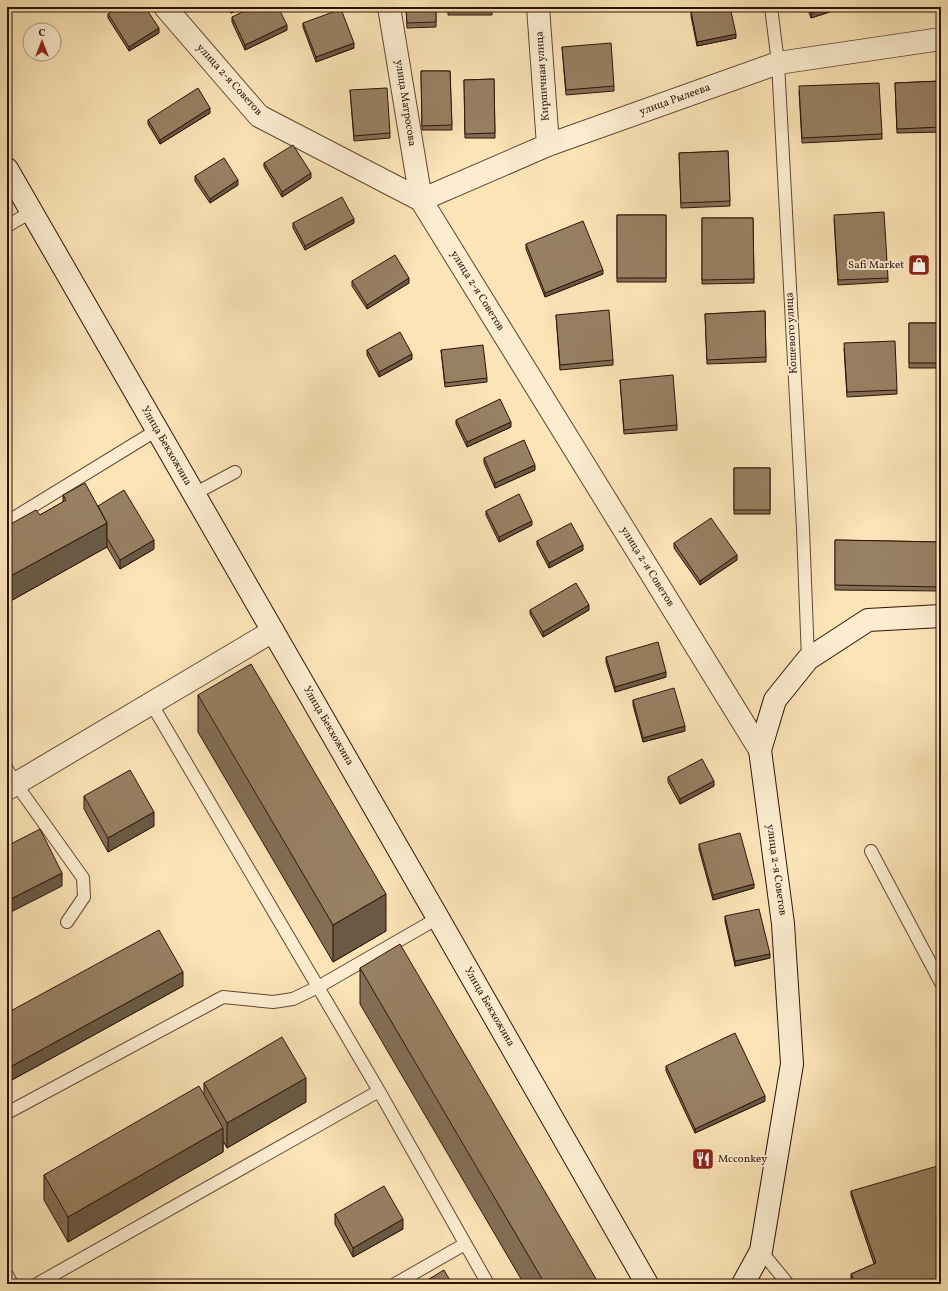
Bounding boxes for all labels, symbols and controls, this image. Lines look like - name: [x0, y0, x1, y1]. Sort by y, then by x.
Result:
- north arrow: [22, 22, 62, 62]
- text: С: [38, 26, 46, 41]
- street label: Кирпичная улица: [532, 30, 554, 121]
- street label: улица 2-я Советов: [193, 41, 266, 120]
- street label: улица Матросова: [391, 59, 419, 148]
- street label: улица Рылеева: [637, 80, 713, 120]
- street label: улица 2-я Советов: [446, 248, 508, 334]
- shop icon: Safi Market: [906, 252, 932, 278]
- place label: Safi Market: [848, 258, 904, 273]
- street label: Кошевого улица: [782, 291, 802, 374]
- street label: Улица Бекхожина: [137, 404, 195, 489]
- street label: улица 2-я Советов: [616, 524, 678, 610]
- street label: Улица Бекхожина: [299, 684, 357, 769]
- street label: улица 2-я Советов: [762, 823, 790, 917]
- street label: Улица Бекхожина: [460, 965, 518, 1050]
- restaurant icon: Mcconkey: [690, 1146, 716, 1172]
- place label: Mcconkey: [718, 1152, 767, 1167]

